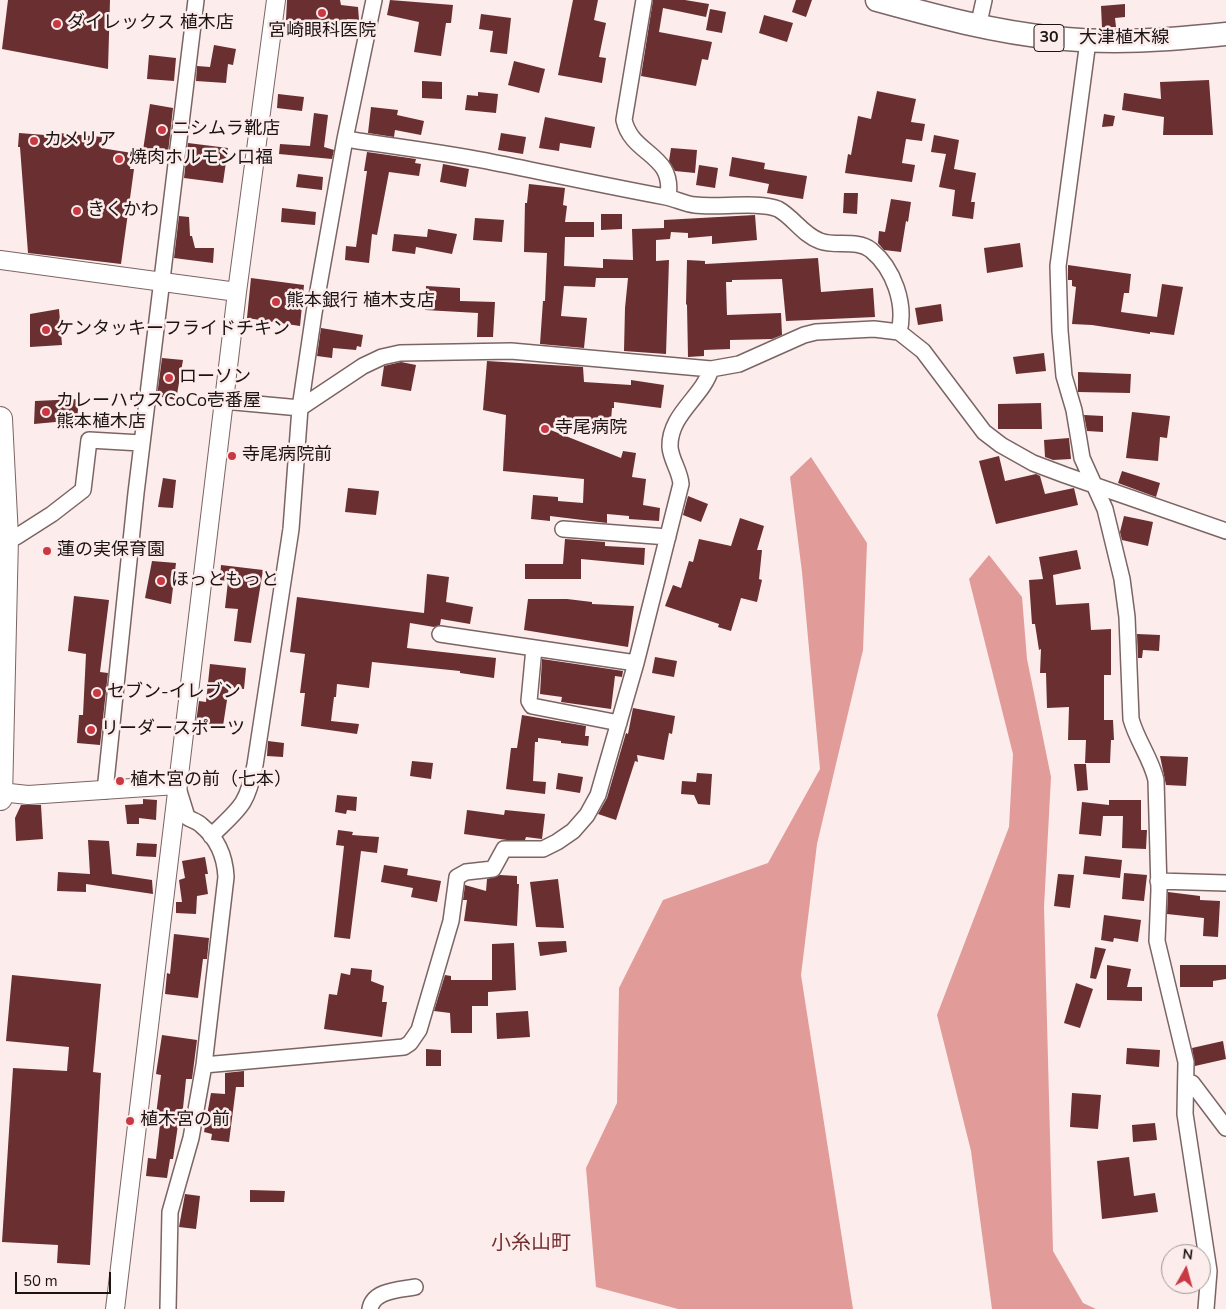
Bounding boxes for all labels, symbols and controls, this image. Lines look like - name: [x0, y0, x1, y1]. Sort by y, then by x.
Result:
- marker: 宮崎眼科医院: [316, 7, 328, 19]
- place label: ダイレックス 植木店: [67, 13, 234, 35]
- marker: ダイレックス 植木店: [51, 18, 63, 30]
- place label: 宮崎眼科医院: [268, 21, 376, 43]
- road number: 30: [1034, 24, 1064, 52]
- street label: 大津植木線: [1079, 28, 1169, 50]
- place label: ニシムラ靴店: [172, 119, 280, 141]
- marker: ニシムラ靴店: [156, 124, 168, 136]
- place label: カメリア: [44, 130, 116, 152]
- marker: カメリア: [28, 135, 40, 147]
- place label: 焼肉ホルモン口福: [129, 148, 273, 170]
- marker: 焼肉ホルモン口福: [113, 153, 125, 165]
- place label: きくかわ: [87, 200, 159, 222]
- marker: きくかわ: [71, 205, 83, 217]
- place label: 熊本銀行 植木支店: [286, 291, 435, 313]
- marker: 熊本銀行 植木支店: [270, 296, 282, 308]
- place label: ケンタッキーフライドチキン: [56, 319, 290, 341]
- marker: ケンタッキーフライドチキン: [40, 324, 52, 336]
- place label: ローソン: [179, 367, 251, 389]
- marker: ローソン: [163, 372, 175, 384]
- place label: カレーハウスCoCo壱番屋 熊本植木店: [56, 391, 261, 434]
- marker: カレーハウスCoCo壱番屋 熊本植木店: [40, 406, 52, 418]
- place label: 寺尾病院: [555, 418, 627, 440]
- marker: 寺尾病院: [539, 423, 551, 435]
- place label: 寺尾病院前: [242, 445, 332, 467]
- marker: 寺尾病院前: [226, 450, 238, 462]
- place label: 蓮の実保育園: [57, 540, 165, 562]
- marker: 蓮の実保育園: [41, 545, 53, 557]
- place label: ほっともっと: [171, 570, 279, 592]
- marker: ほっともっと: [155, 575, 167, 587]
- place label: セブン-イレブン: [107, 682, 241, 704]
- marker: セブン-イレブン: [91, 687, 103, 699]
- place label: リーダースポーツ: [101, 719, 245, 741]
- marker: リーダースポーツ: [85, 724, 97, 736]
- place label: 植木宮の前（七本）: [130, 770, 292, 792]
- marker: 植木宮の前（七本）: [114, 775, 126, 787]
- place label: 植木宮の前: [140, 1110, 230, 1132]
- marker: 植木宮の前: [124, 1115, 136, 1127]
- district label: 小糸山町: [491, 1232, 571, 1256]
- north arrow: [1161, 1244, 1211, 1294]
- text: N: [1181, 1245, 1194, 1265]
- scale bar: [18, 1262, 114, 1294]
- text: 50 m: [23, 1271, 58, 1291]

